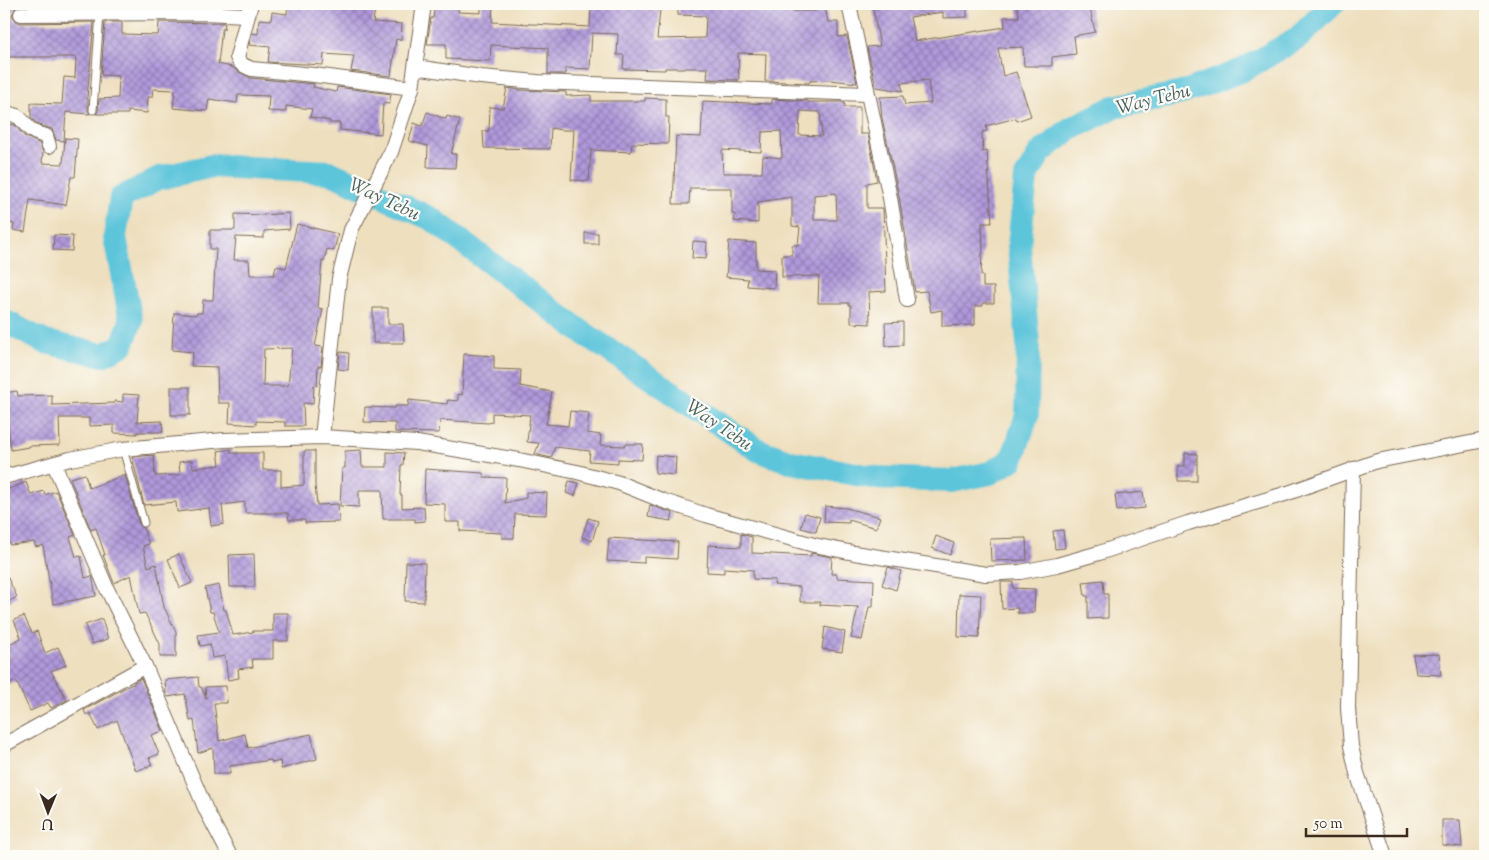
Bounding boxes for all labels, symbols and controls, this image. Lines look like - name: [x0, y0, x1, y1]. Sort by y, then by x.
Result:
- water label: Way Tebu: [1114, 78, 1193, 123]
- water label: Way Tebu: [344, 172, 424, 228]
- water label: Way Tebu: [680, 394, 757, 458]
- north arrow: [22, 788, 72, 838]
- scale bar: [1306, 805, 1408, 837]
- text: U: [41, 813, 54, 833]
- text: 50 m: [1313, 814, 1343, 835]

